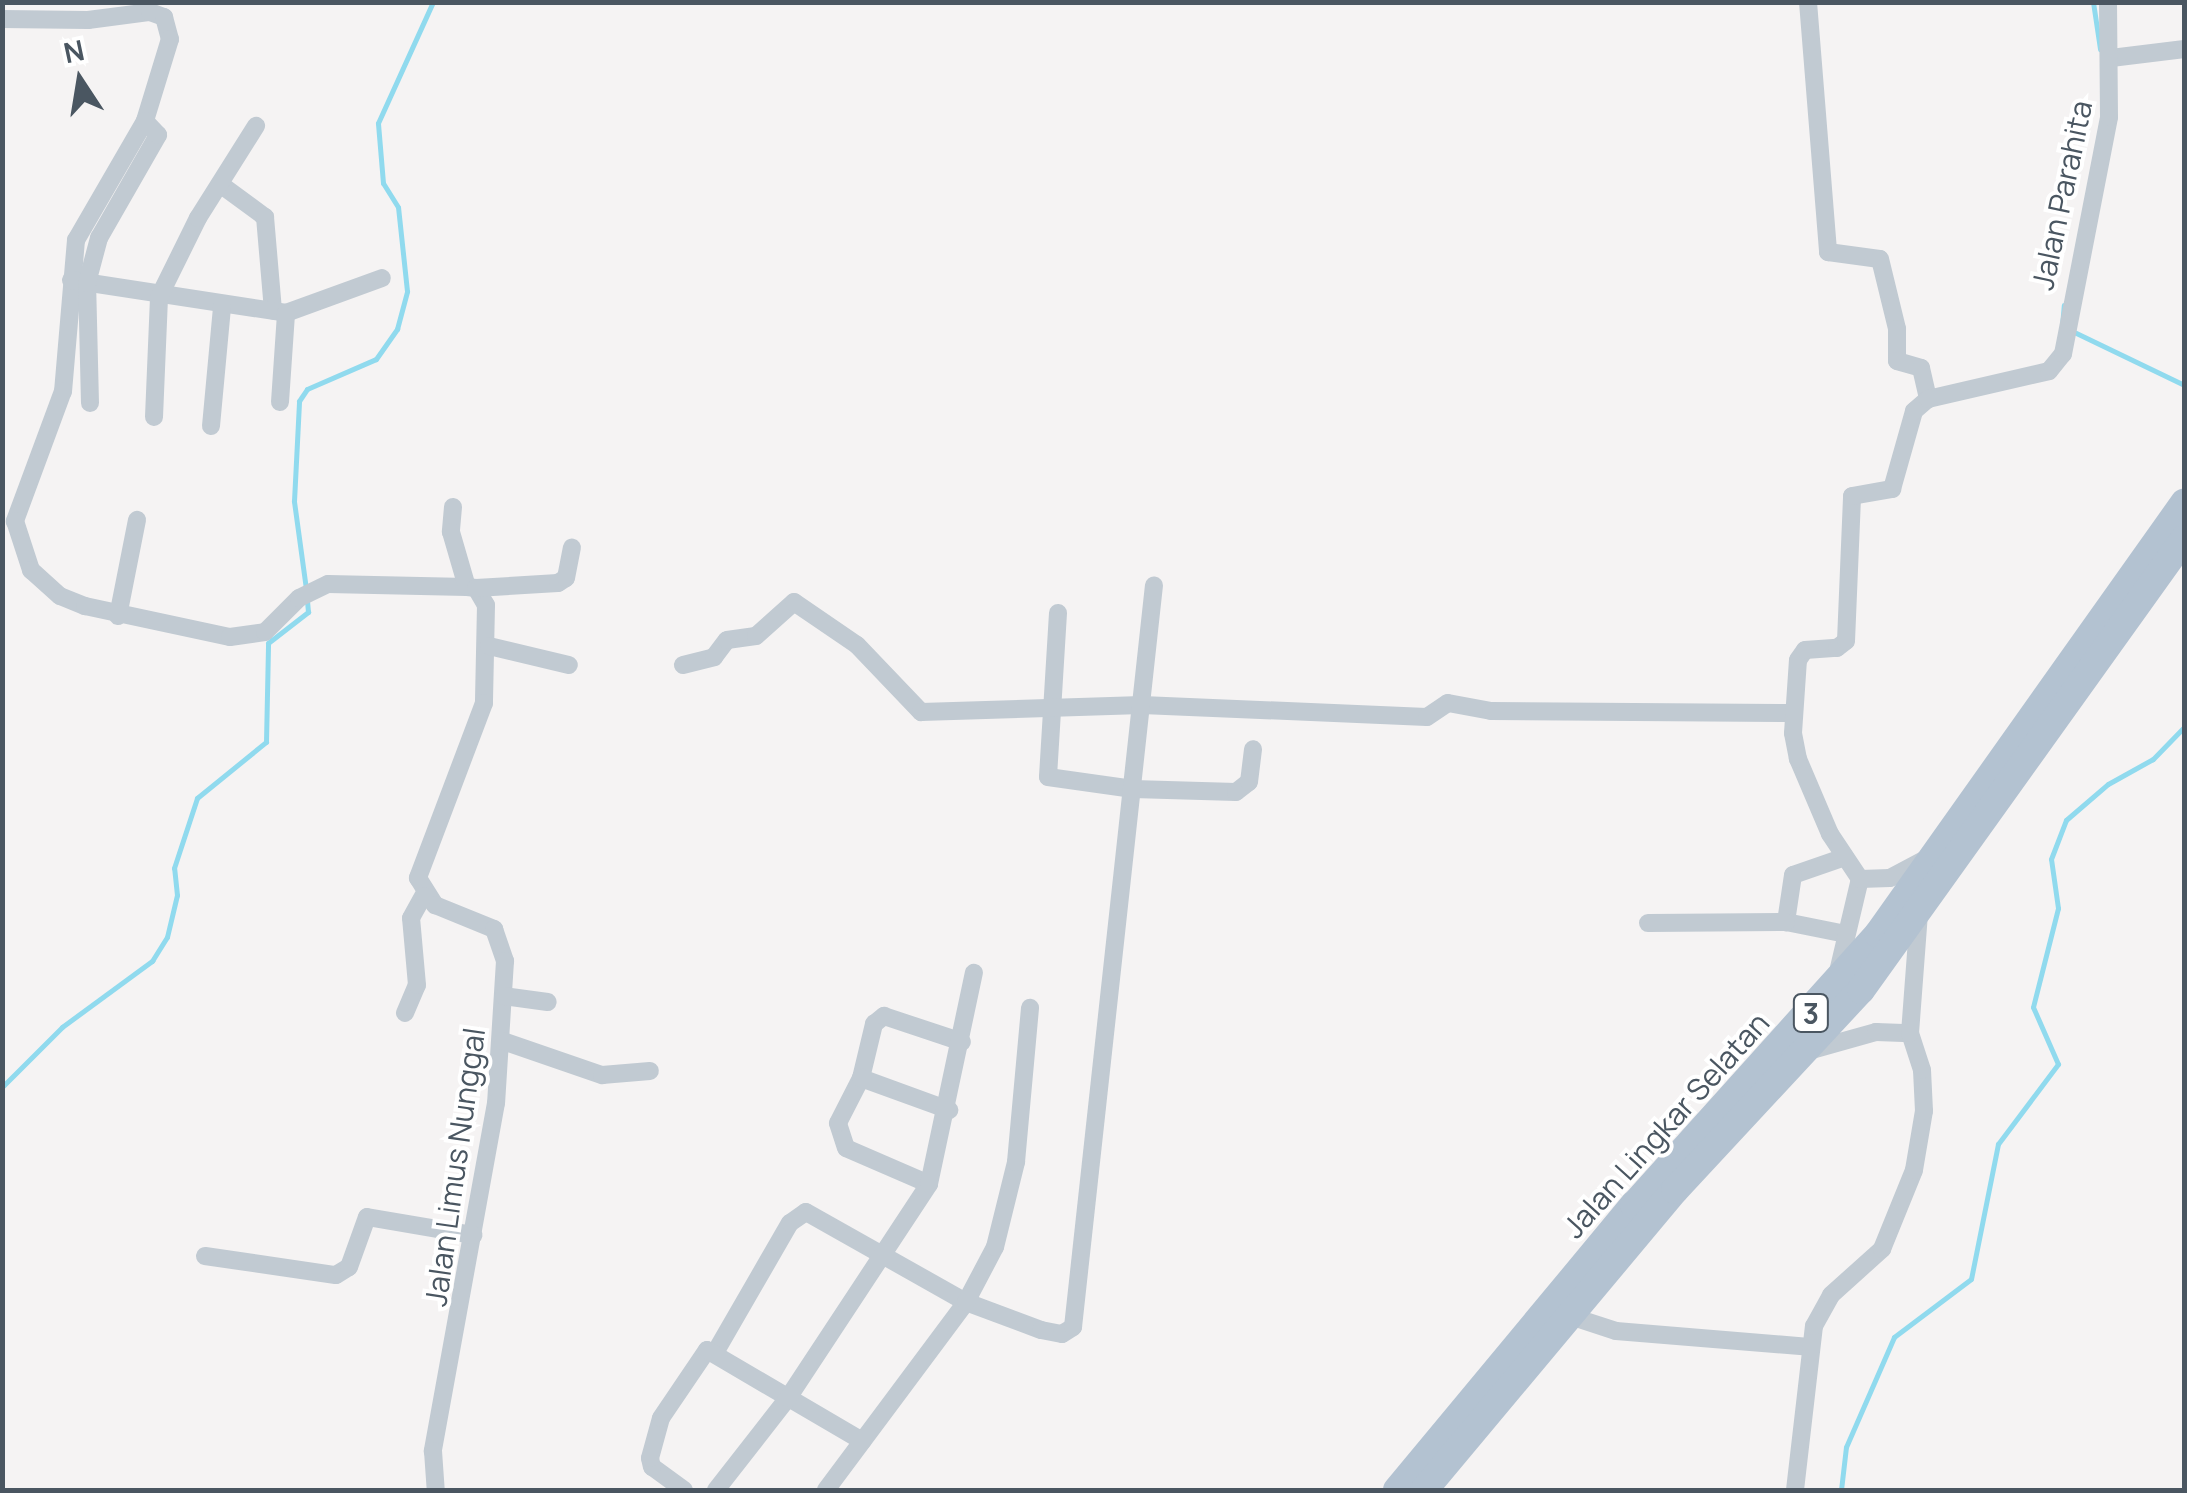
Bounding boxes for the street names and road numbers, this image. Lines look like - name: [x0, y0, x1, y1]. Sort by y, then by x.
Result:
- street label: Jalan Parahita: [2024, 97, 2100, 293]
- road number: 3: [1791, 990, 1831, 1036]
- street label: Jalan Lingkar Selatan: [1555, 1005, 1777, 1245]
- street label: Jalan Limus Nunggal: [418, 1025, 492, 1309]

